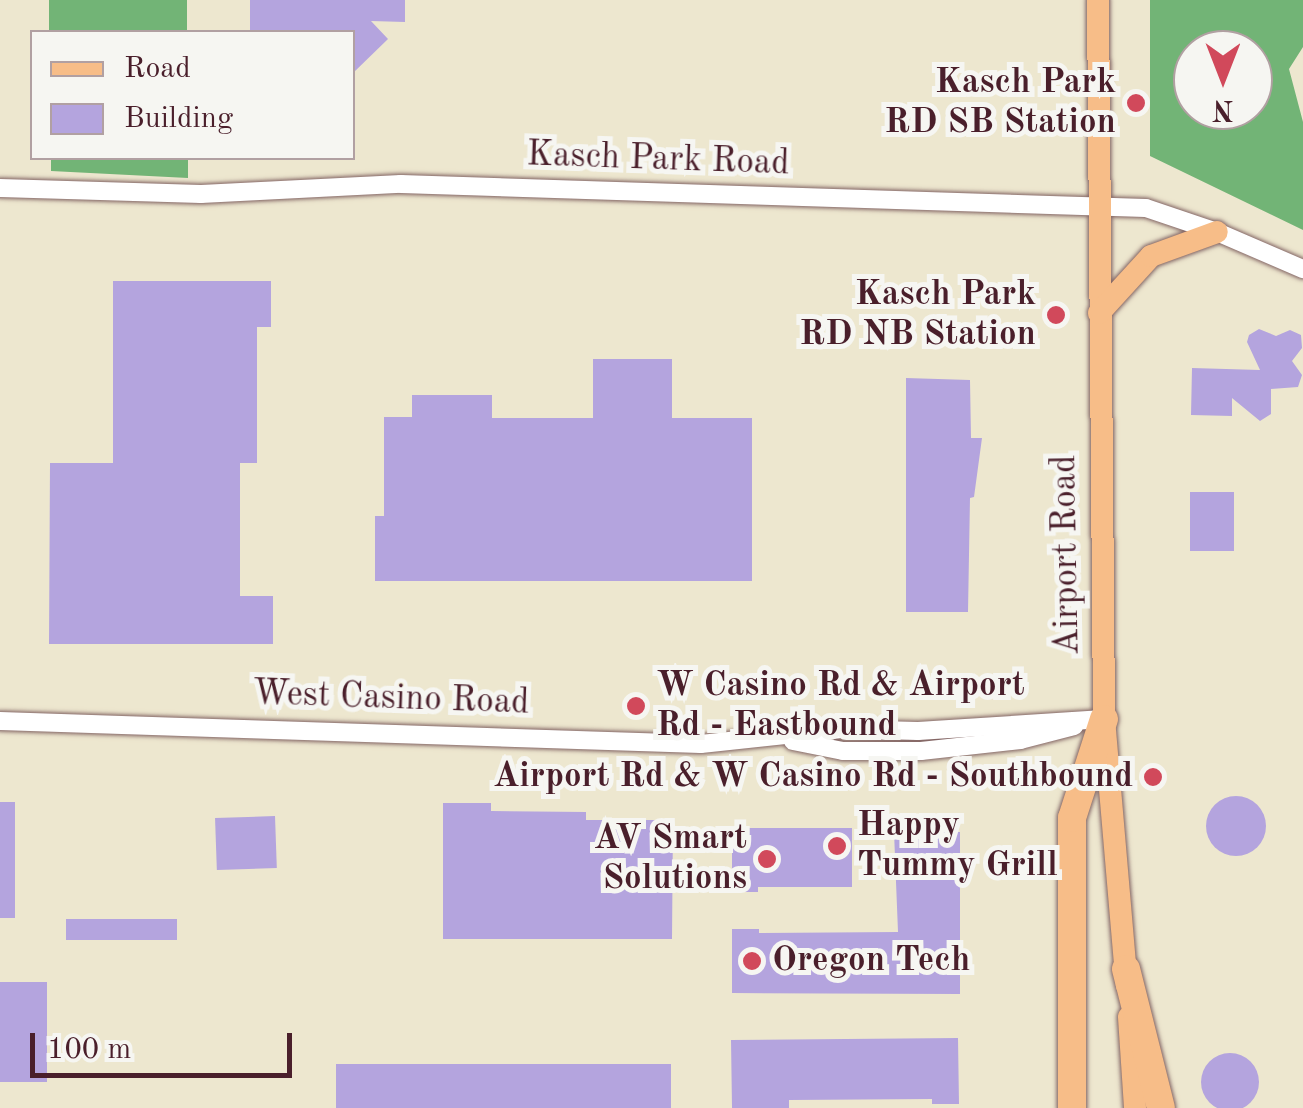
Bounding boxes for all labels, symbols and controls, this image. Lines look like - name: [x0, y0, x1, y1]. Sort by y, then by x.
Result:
- legend: [30, 30, 355, 160]
- north arrow: [1173, 30, 1273, 130]
- text: Road: [124, 54, 191, 84]
- place label: Kasch Park RD SB Station: [884, 62, 1116, 144]
- marker: Kasch Park RD SB Station: [1125, 92, 1147, 114]
- text: N: [1212, 94, 1234, 122]
- text: Building: [124, 104, 233, 134]
- street label: Kasch Park Road: [526, 134, 790, 186]
- place label: Kasch Park RD NB Station: [799, 274, 1036, 356]
- marker: Kasch Park RD NB Station: [1045, 304, 1067, 326]
- street label: Airport Road: [1044, 454, 1090, 656]
- place label: W Casino Rd & Airport Rd - Eastbound: [656, 665, 1025, 747]
- street label: West Casino Road: [252, 673, 530, 725]
- marker: W Casino Rd & Airport Rd - Eastbound: [625, 695, 647, 717]
- place label: Airport Rd & W Casino Rd - Southbound: [493, 756, 1133, 798]
- marker: Airport Rd & W Casino Rd - Southbound: [1142, 766, 1164, 788]
- place label: Happy Tummy Grill: [857, 805, 1058, 887]
- place label: AV Smart Solutions: [593, 818, 747, 900]
- marker: Happy Tummy Grill: [826, 835, 848, 857]
- marker: AV Smart Solutions: [756, 848, 778, 870]
- place label: Oregon Tech: [772, 940, 970, 982]
- marker: Oregon Tech: [741, 950, 763, 972]
- scale bar: [35, 1013, 298, 1075]
- text: 100 m: [47, 1035, 131, 1065]

